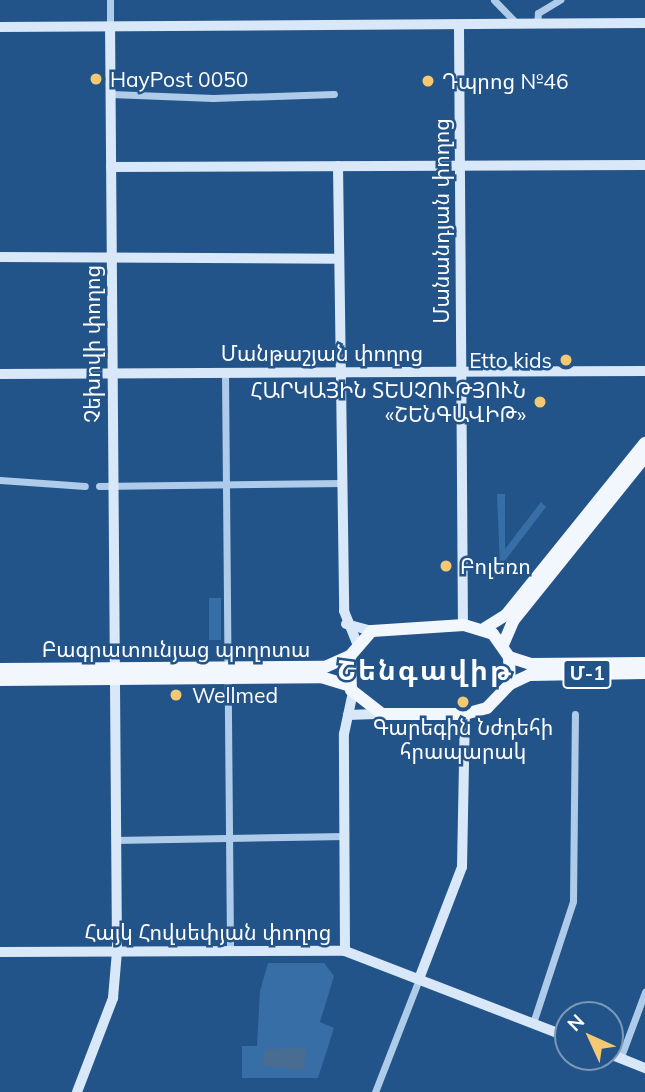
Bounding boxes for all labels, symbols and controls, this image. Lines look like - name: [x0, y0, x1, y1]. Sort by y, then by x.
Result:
- place label: HayPost 0050: [110, 66, 248, 92]
- place label: Դպրոց №46: [442, 68, 569, 94]
- marker: HayPost 0050: [88, 71, 104, 87]
- marker: Դպրոց №46: [420, 73, 436, 89]
- street label: Մանանդյան փողոց: [428, 118, 454, 324]
- street label: Չեխովի փողոց: [79, 265, 105, 423]
- street label: Մանթաշյան փողոց: [221, 340, 423, 366]
- place label: Etto kids: [469, 347, 552, 373]
- marker: Etto kids: [558, 352, 574, 368]
- place label: ՀԱՐԿԱՅԻՆ ՏԵՍՉՈՒԹՅՈՒՆ «ՇԵՆԳԱՎԻԹ»: [251, 377, 526, 427]
- marker: ՀԱՐԿԱՅԻՆ ՏԵՍՉՈՒԹՅՈՒՆ «ՇԵՆԳԱՎԻԹ»: [532, 394, 548, 410]
- place label: Բոլեռո: [460, 553, 531, 579]
- marker: Բոլեռո: [438, 558, 454, 574]
- street label: Բագրատունյաց պողոտա: [42, 636, 310, 662]
- district label: Շենգավիթ: [338, 653, 512, 687]
- road number: Մ-1: [561, 659, 613, 690]
- place label: Wellmed: [192, 682, 278, 708]
- marker: Wellmed: [166, 685, 186, 705]
- marker: Գարեգին Նժդեհի հրապարակ: [453, 692, 473, 712]
- place label: Գարեգին Նժդեհի հրապարակ: [373, 714, 553, 764]
- street label: Հայկ Հովսեփյան փողոց: [85, 919, 331, 945]
- north arrow: [554, 1001, 624, 1071]
- text: N: [562, 1009, 589, 1036]

